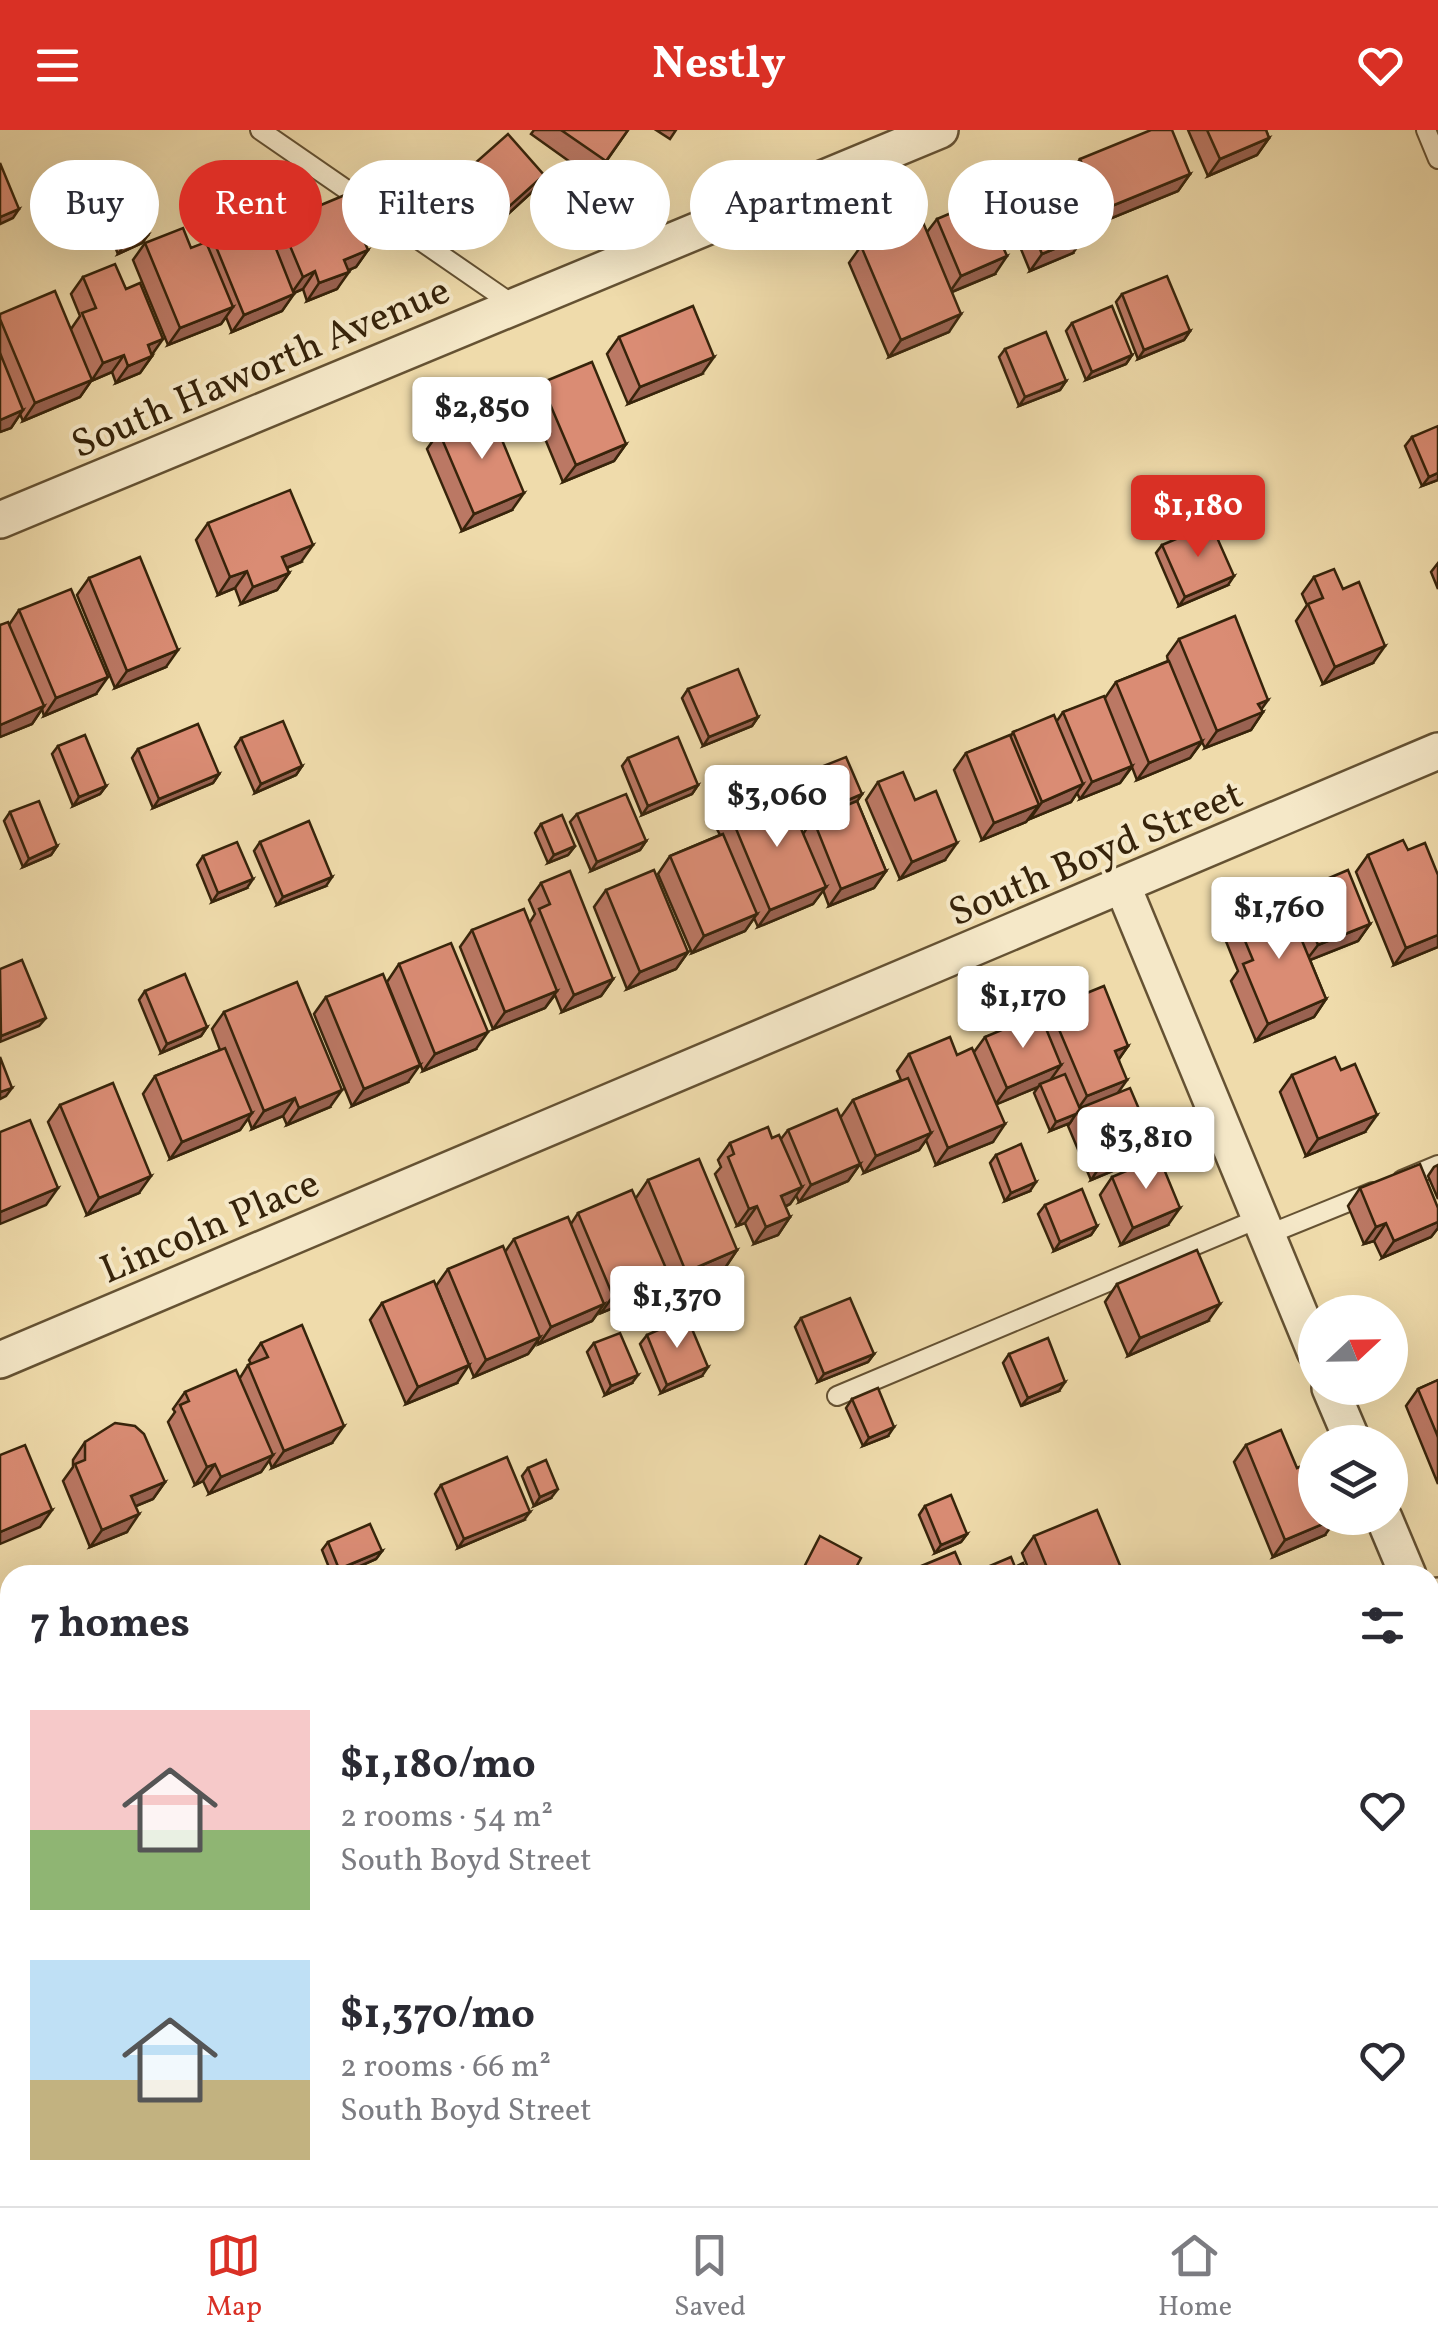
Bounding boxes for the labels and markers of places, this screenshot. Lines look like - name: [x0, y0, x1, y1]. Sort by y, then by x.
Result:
- pin: $2,850: [401, 377, 563, 462]
- pin: $1,180: [1117, 475, 1279, 560]
- pin: $3,060: [696, 765, 858, 850]
- pin: $1,760: [1198, 877, 1360, 962]
- pin: $1,170: [942, 966, 1104, 1051]
- pin: $3,810: [1065, 1107, 1227, 1192]
- pin: $1,370: [596, 1266, 758, 1351]

